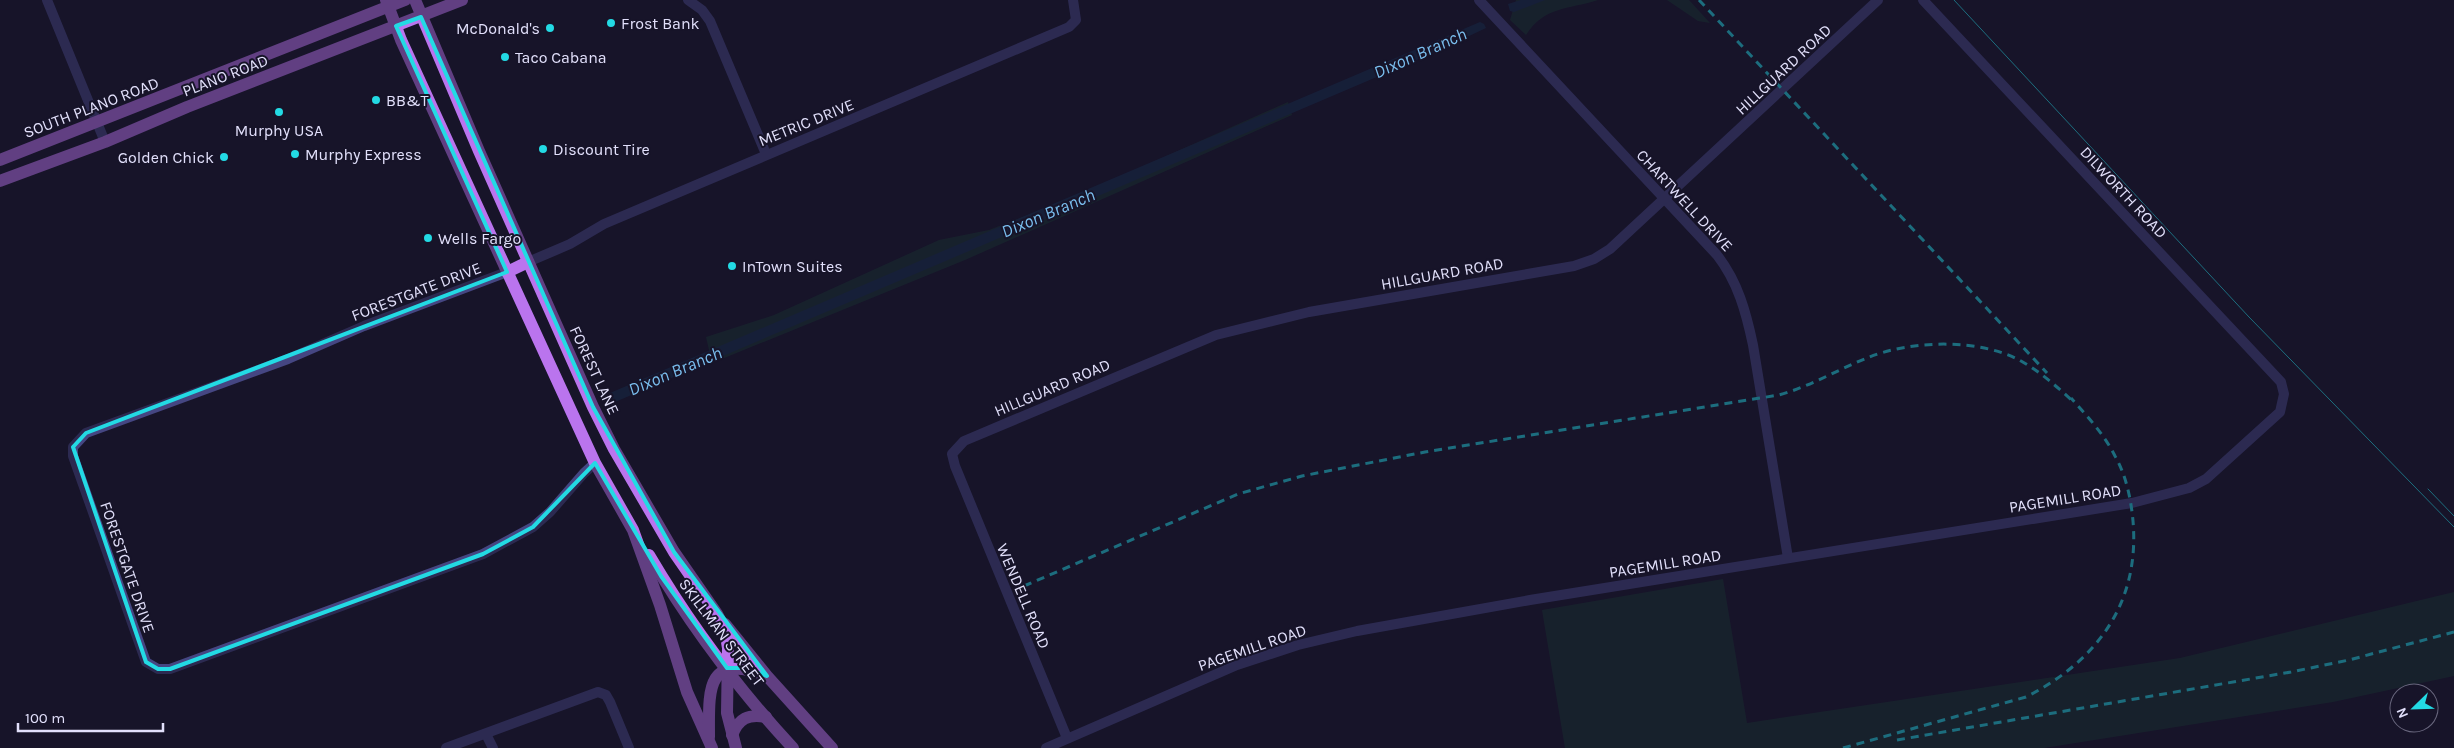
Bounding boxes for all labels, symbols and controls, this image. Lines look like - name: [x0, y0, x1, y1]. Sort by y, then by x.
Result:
- place label: Frost Bank: [621, 14, 700, 33]
- marker: Frost Bank: [605, 17, 617, 29]
- place label: McDonald's: [456, 19, 540, 38]
- street label: HILLGUARD ROAD: [1731, 20, 1835, 119]
- marker: McDonald's: [544, 22, 556, 34]
- water label: Dixon Branch: [1370, 23, 1470, 83]
- place label: Taco Cabana: [515, 48, 607, 67]
- street label: PLANO ROAD: [180, 50, 271, 101]
- marker: Taco Cabana: [499, 51, 511, 63]
- street label: SOUTH PLANO ROAD: [21, 73, 162, 142]
- place label: BB&T: [386, 91, 429, 110]
- marker: BB&T: [370, 94, 382, 106]
- street label: METRIC DRIVE: [756, 95, 857, 150]
- marker: Murphy USA: [273, 106, 285, 118]
- place label: Murphy USA: [235, 121, 323, 140]
- place label: Discount Tire: [553, 140, 650, 159]
- street label: DILWORTH ROAD: [2076, 142, 2171, 242]
- marker: Discount Tire: [537, 143, 549, 155]
- place label: Murphy Express: [305, 145, 422, 164]
- street label: CHARTWELL DRIVE: [1633, 145, 1737, 255]
- place label: Golden Chick: [118, 148, 214, 167]
- marker: Murphy Express: [289, 148, 301, 160]
- marker: Golden Chick: [218, 151, 230, 163]
- water label: Dixon Branch: [998, 183, 1098, 243]
- place label: Wells Fargo: [438, 229, 521, 248]
- marker: Wells Fargo: [422, 232, 434, 244]
- street label: HILLGUARD ROAD: [1379, 253, 1505, 294]
- place label: InTown Suites: [742, 257, 843, 276]
- street label: FORESTGATE DRIVE: [349, 258, 484, 325]
- marker: InTown Suites: [726, 260, 738, 272]
- street label: FOREST LANE: [566, 323, 623, 418]
- water label: Dixon Branch: [625, 341, 725, 401]
- street label: HILLGUARD ROAD: [991, 354, 1113, 420]
- street label: PAGEMILL ROAD: [2008, 480, 2123, 517]
- street label: FORESTGATE DRIVE: [96, 499, 159, 635]
- street label: WENDELL ROAD: [993, 541, 1054, 652]
- street label: PAGEMILL ROAD: [1608, 545, 1723, 582]
- street label: SKILLMAN STREET: [675, 575, 768, 690]
- street label: PAGEMILL ROAD: [1195, 620, 1309, 675]
- north arrow: [2389, 683, 2439, 733]
- scale bar: [18, 700, 162, 732]
- text: N: [2393, 705, 2412, 721]
- text: 100 m: [25, 709, 65, 727]

